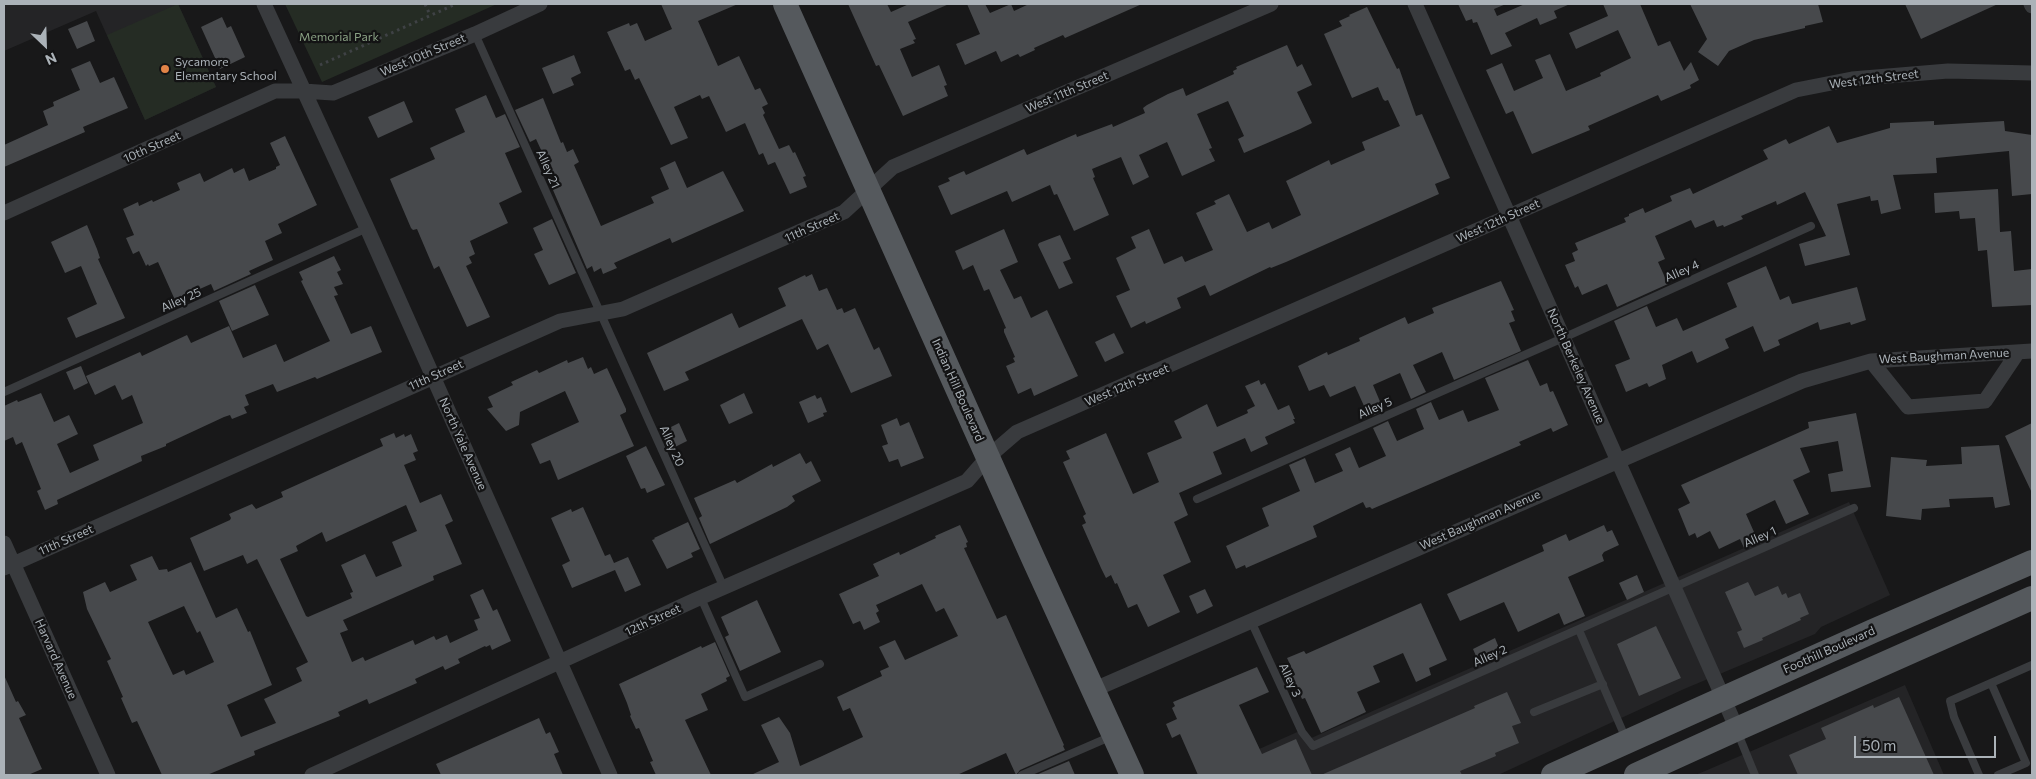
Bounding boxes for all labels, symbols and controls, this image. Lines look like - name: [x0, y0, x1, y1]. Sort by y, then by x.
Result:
- north arrow: [20, 20, 70, 70]
- park label: Memorial Park: [299, 30, 379, 44]
- street label: West 10th Street: [378, 31, 468, 79]
- text: N: [43, 49, 60, 69]
- place label: Sycamore Elementary School: [175, 55, 277, 83]
- marker: Sycamore Elementary School: [159, 63, 171, 75]
- street label: West 12th Street: [1828, 66, 1920, 92]
- street label: West 11th Street: [1023, 68, 1111, 116]
- street label: 10th Street: [121, 128, 183, 166]
- street label: Alley 21: [533, 147, 563, 191]
- street label: West 12th Street: [1454, 196, 1542, 246]
- street label: 11th Street: [782, 209, 842, 245]
- street label: Alley 4: [1663, 257, 1701, 285]
- street label: Alley 25: [159, 285, 203, 315]
- street label: North Berkeley Avenue: [1544, 306, 1608, 426]
- street label: Indian Hill Boulevard: [929, 336, 987, 444]
- street label: West Baughman Avenue: [1879, 345, 2009, 367]
- street label: 11th Street: [406, 357, 466, 393]
- street label: West 12th Street: [1083, 361, 1171, 409]
- street label: Alley 5: [1356, 394, 1394, 422]
- street label: North Yale Avenue: [436, 396, 490, 492]
- street label: Alley 20: [657, 423, 687, 469]
- street label: West Baughman Avenue: [1418, 487, 1542, 553]
- street label: 11th Street: [36, 522, 96, 558]
- street label: Alley 1: [1741, 523, 1779, 551]
- street label: 12th Street: [623, 601, 683, 639]
- street label: Harvard Avenue: [32, 617, 80, 701]
- street label: Foothill Boulevard: [1781, 623, 1877, 677]
- street label: Alley 2: [1471, 642, 1509, 670]
- street label: Alley 3: [1276, 661, 1304, 699]
- scale bar: [1856, 726, 1998, 758]
- text: 50 m: [1862, 736, 1896, 754]

